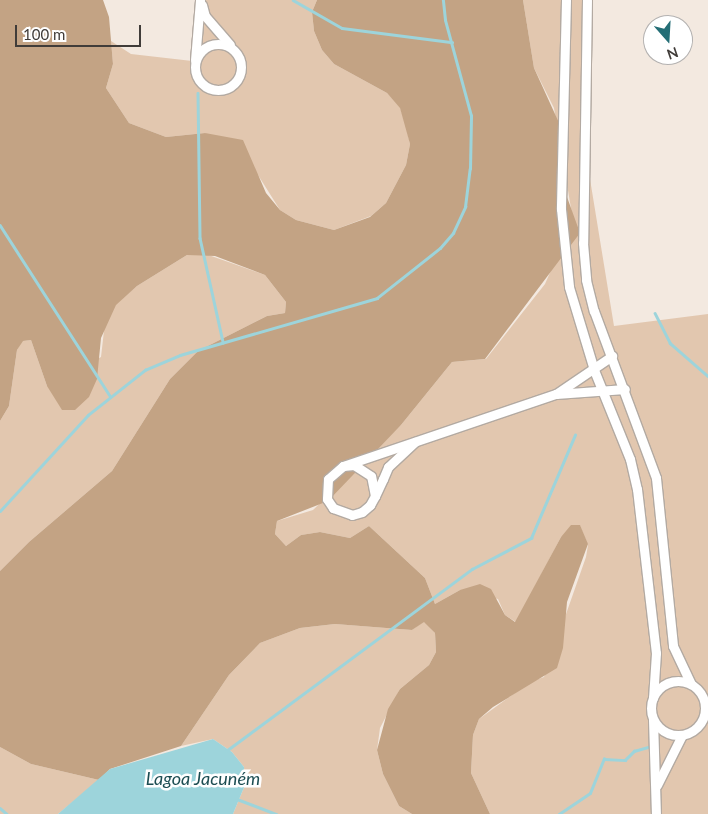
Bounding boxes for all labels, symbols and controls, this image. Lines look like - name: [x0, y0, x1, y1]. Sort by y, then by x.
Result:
- scale bar: [18, 15, 144, 47]
- north arrow: [643, 15, 693, 65]
- text: 100 m: [23, 25, 65, 43]
- text: N: [665, 44, 681, 64]
- water label: Lagoa Jacuném: [146, 767, 260, 789]

